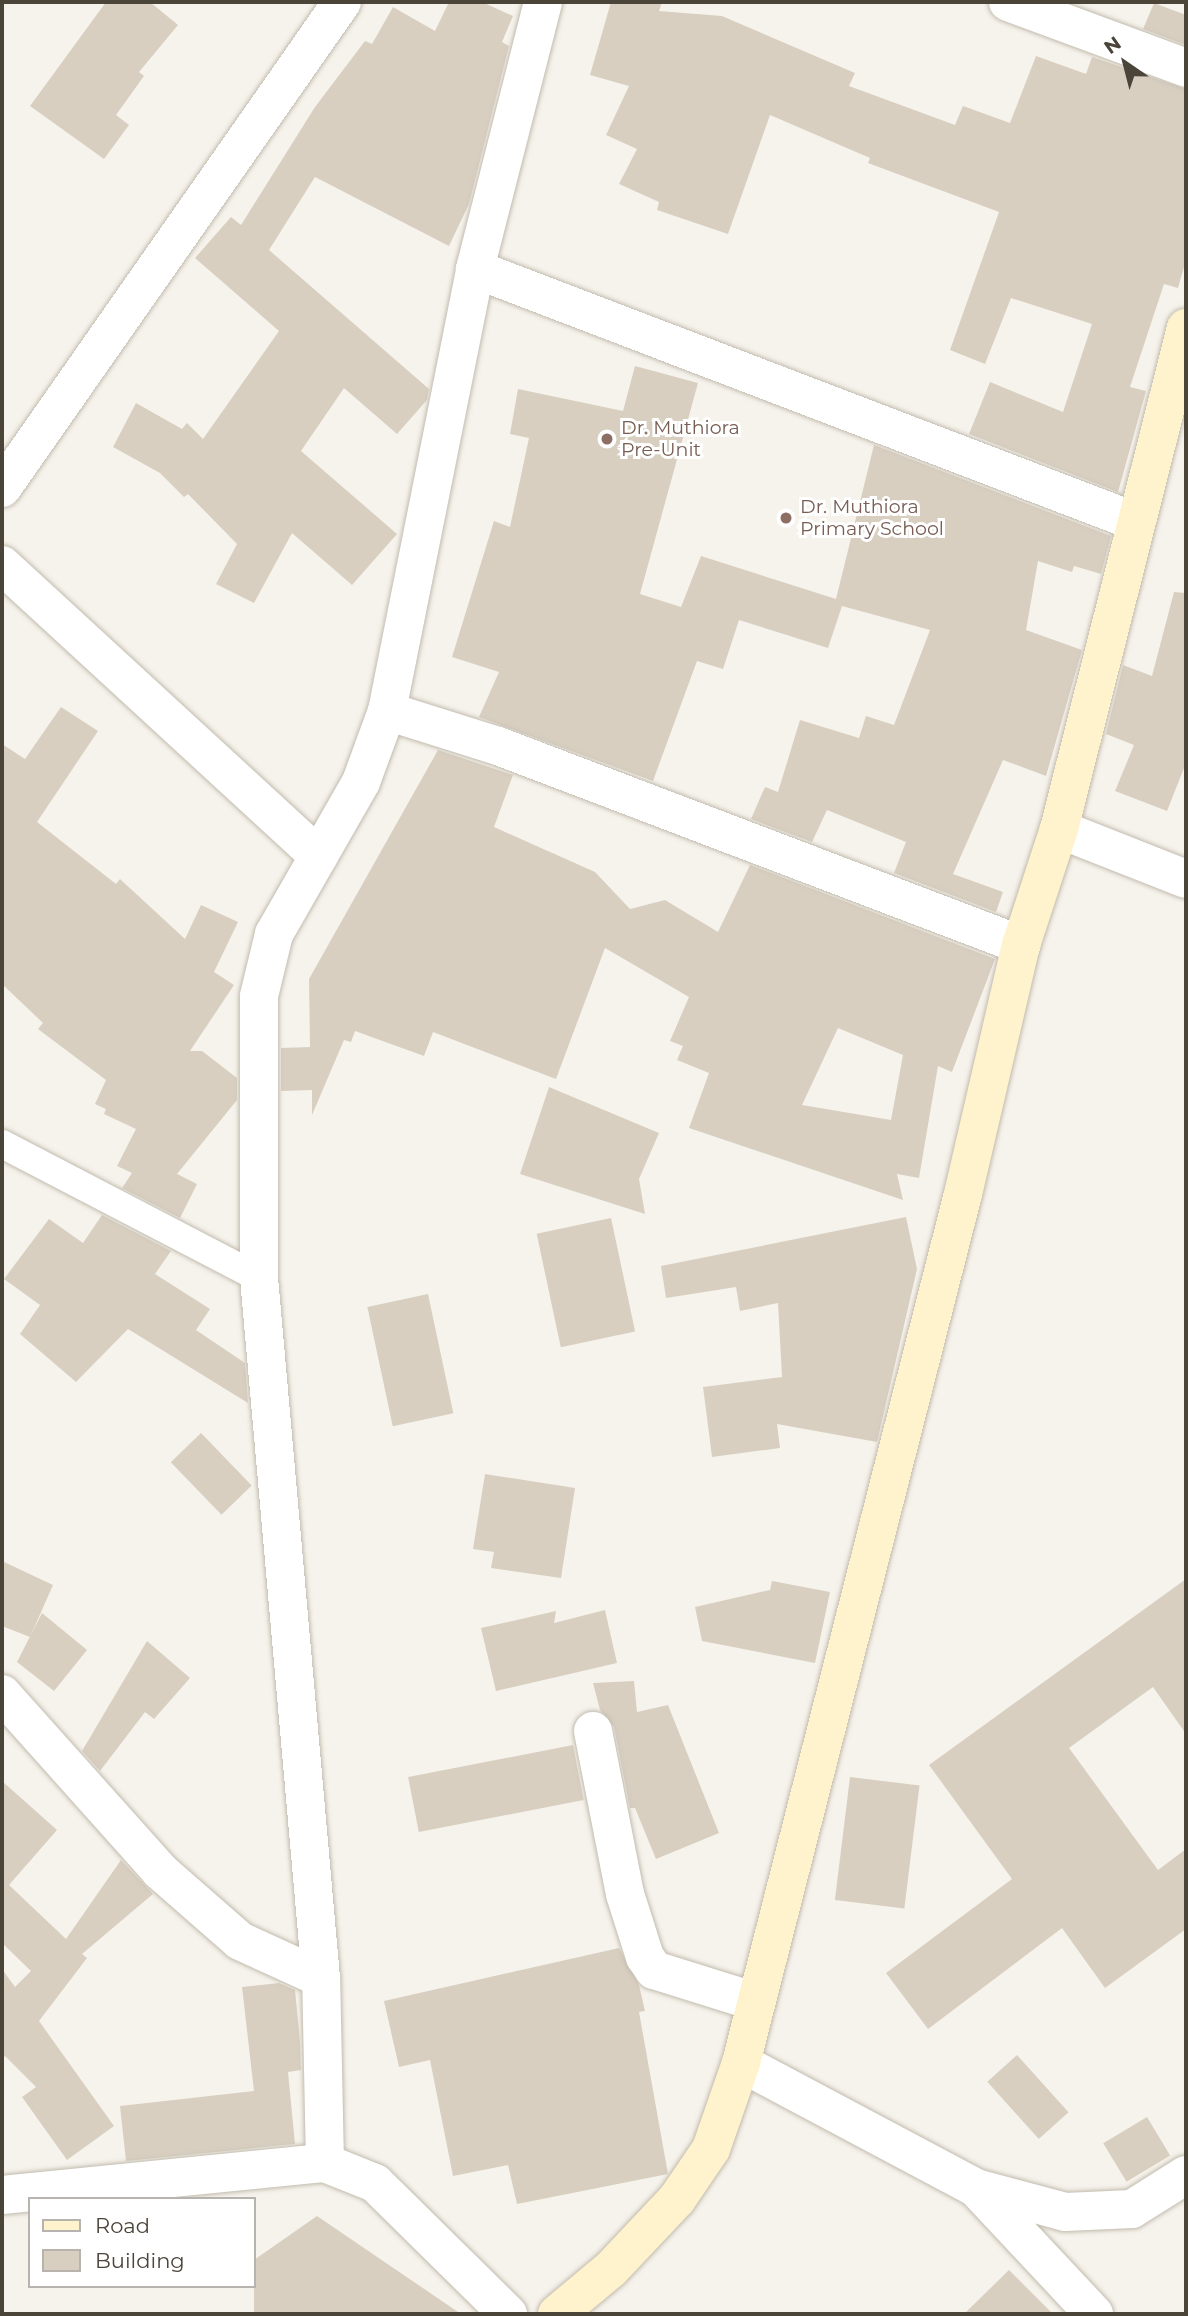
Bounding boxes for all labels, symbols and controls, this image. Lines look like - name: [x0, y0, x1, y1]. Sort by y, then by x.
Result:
- north arrow: [1090, 28, 1160, 98]
- text: N: [1100, 32, 1126, 59]
- place label: Dr. Muthiora Pre-Unit: [621, 417, 740, 461]
- marker: Dr. Muthiora Pre-Unit: [599, 431, 615, 447]
- place label: Dr. Muthiora Primary School: [800, 496, 944, 540]
- marker: Dr. Muthiora Primary School: [778, 510, 794, 526]
- legend: [28, 2197, 256, 2288]
- text: Road: [95, 2213, 150, 2238]
- text: Building: [95, 2248, 185, 2273]

